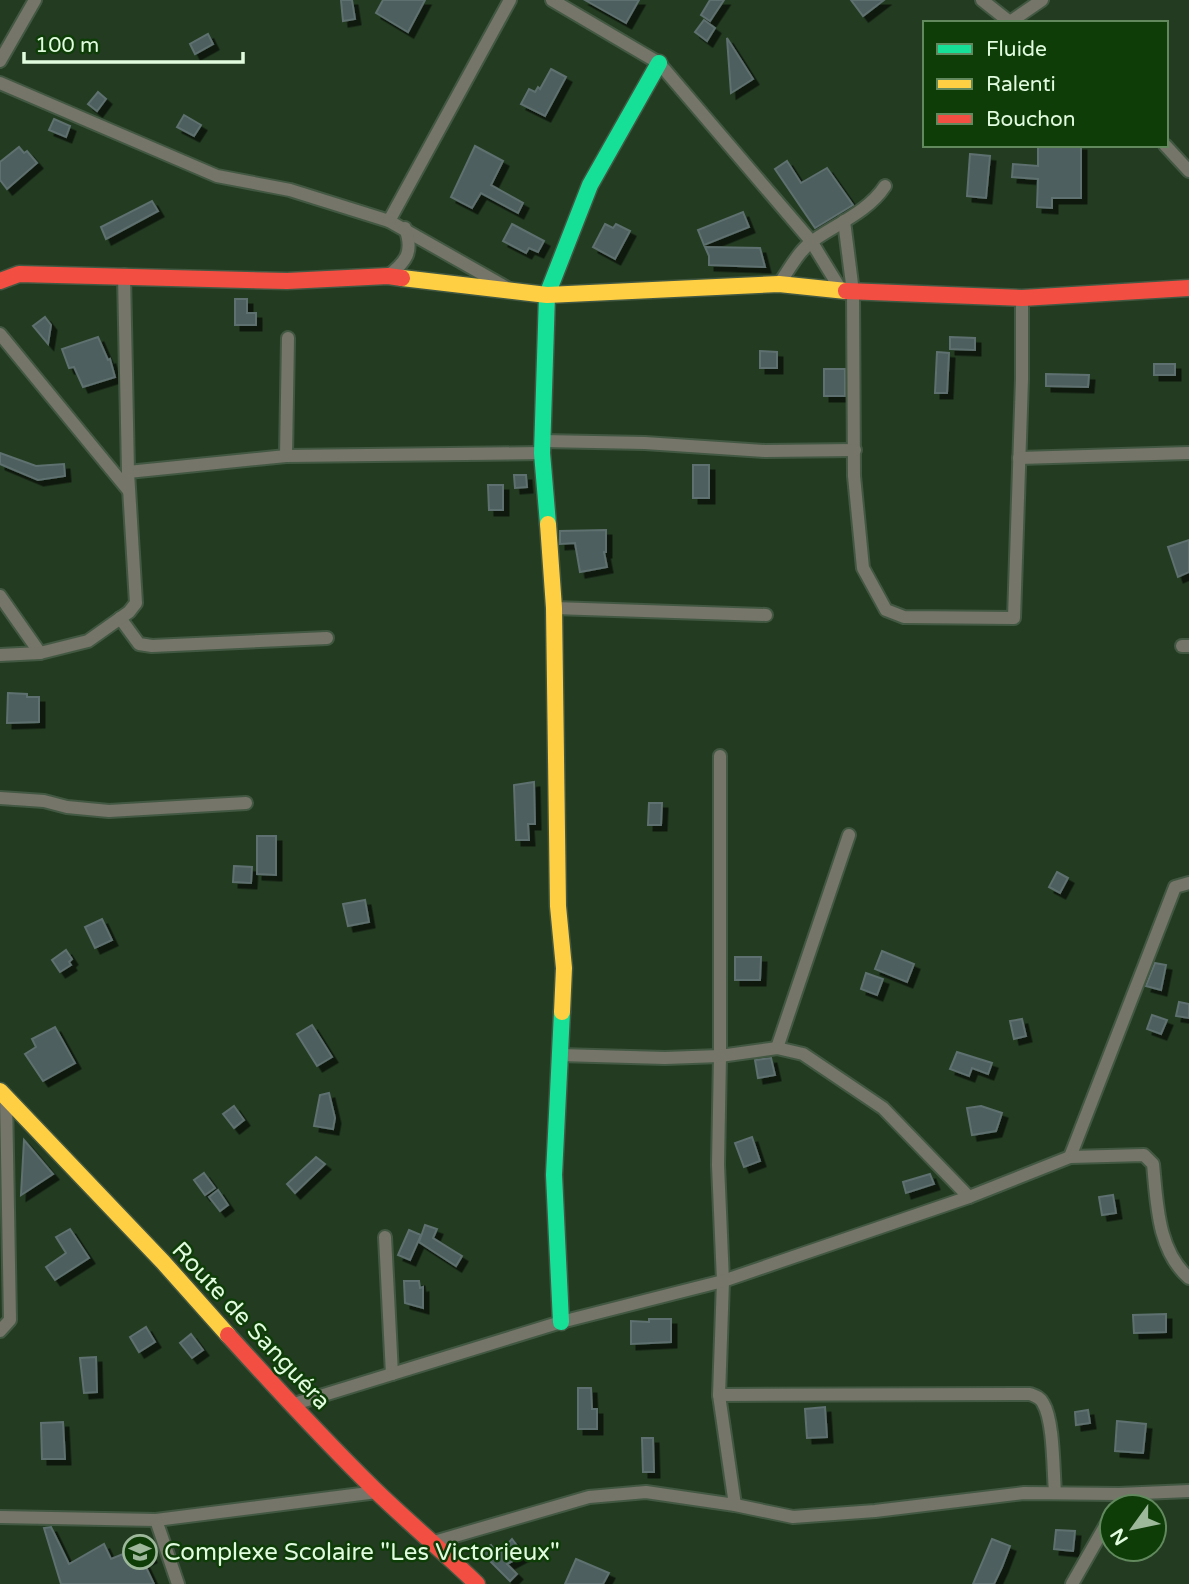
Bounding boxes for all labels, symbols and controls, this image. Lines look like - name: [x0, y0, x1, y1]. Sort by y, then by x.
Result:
- scale bar: [24, 21, 243, 65]
- legend: [923, 21, 1168, 147]
- text: 100 m: [35, 33, 99, 58]
- text: Fluide: [986, 37, 1047, 62]
- text: Ralenti: [986, 72, 1056, 97]
- text: Bouchon: [986, 107, 1076, 132]
- street label: Route de Sanguéra: [166, 1236, 336, 1416]
- north arrow: [1098, 1493, 1168, 1563]
- text: N: [1106, 1524, 1133, 1549]
- school or university icon: Complexe Scolaire "Les Victorieux": [121, 1533, 159, 1571]
- place label: Complexe Scolaire "Les Victorieux": [164, 1538, 560, 1567]

